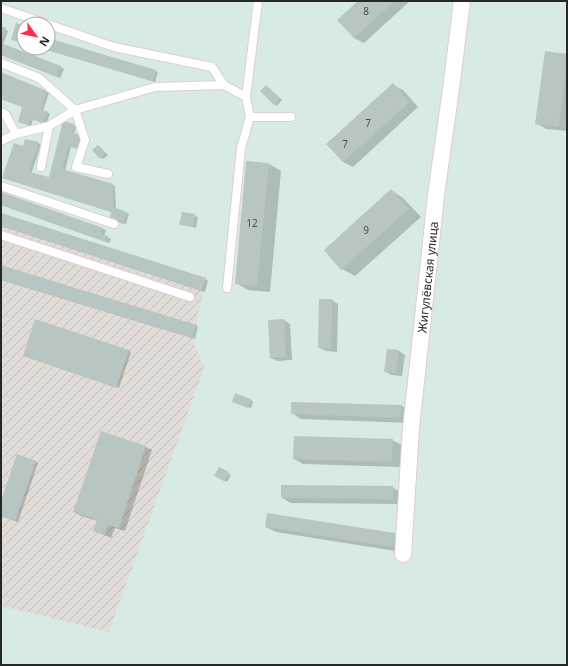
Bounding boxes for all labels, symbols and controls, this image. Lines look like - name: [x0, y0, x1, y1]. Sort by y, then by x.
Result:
- house number: 8: [363, 4, 369, 18]
- north arrow: [16, 16, 56, 56]
- text: N: [36, 34, 54, 50]
- house number: 7: [365, 116, 371, 130]
- house number: 7: [342, 137, 348, 151]
- house number: 12: [246, 216, 258, 230]
- street label: Жигулёвская улица: [413, 220, 442, 334]
- house number: 9: [363, 223, 369, 237]

